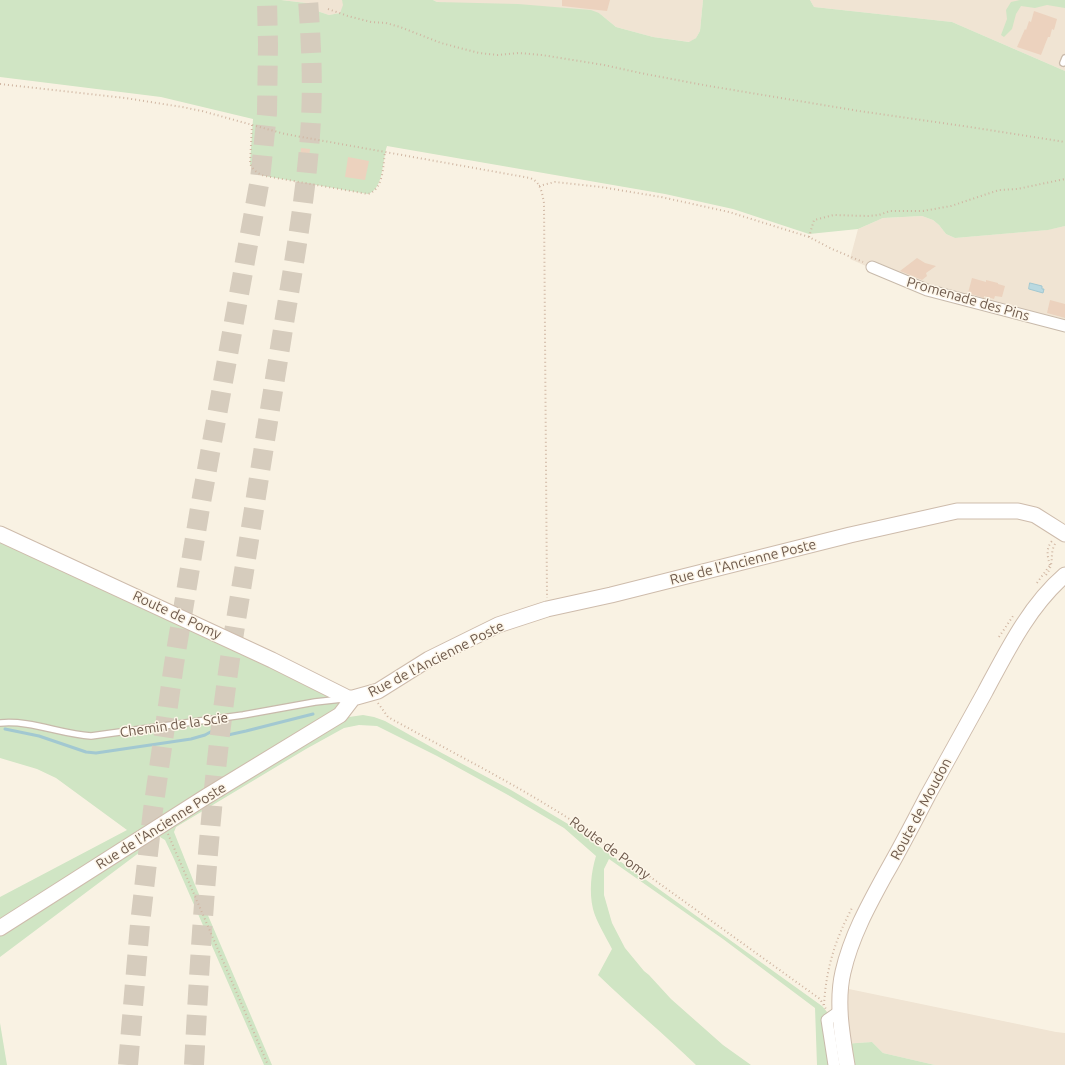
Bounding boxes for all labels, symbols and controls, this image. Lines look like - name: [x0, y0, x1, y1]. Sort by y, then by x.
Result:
- street label: Promenade des Pins: [905, 273, 1031, 325]
- street label: Rue de l'Ancienne Poste: [668, 536, 818, 588]
- street label: Route de Pomy: [130, 587, 224, 643]
- street label: Rue de l'Ancienne Poste: [365, 617, 507, 701]
- street label: Chemin de la Scie: [119, 709, 229, 741]
- street label: Route de Moudon: [887, 755, 955, 863]
- street label: Rue de l'Ancienne Poste: [93, 779, 229, 873]
- street label: Route de Pomy: [566, 813, 654, 883]

